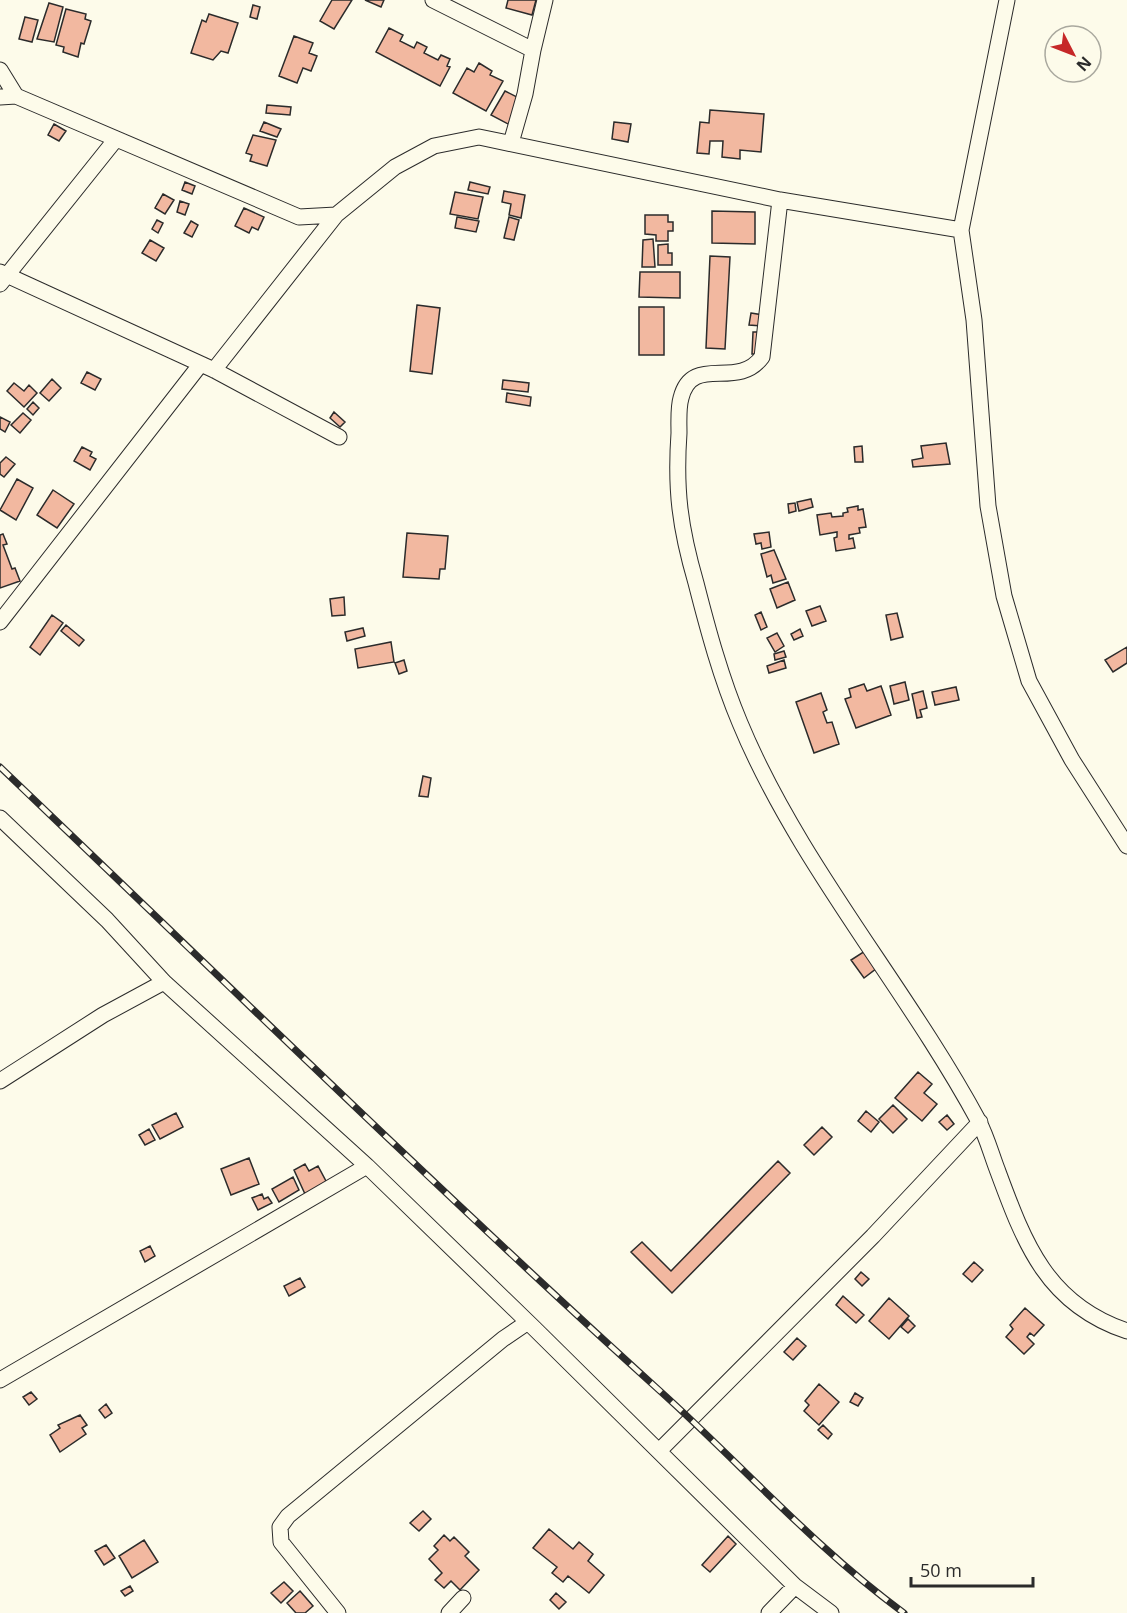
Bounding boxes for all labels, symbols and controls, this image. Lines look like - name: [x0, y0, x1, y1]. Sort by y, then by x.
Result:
- north arrow: [1043, 24, 1103, 84]
- text: N: [1072, 52, 1097, 76]
- scale bar: [911, 1550, 1032, 1588]
- text: 50 m: [920, 1558, 962, 1582]

